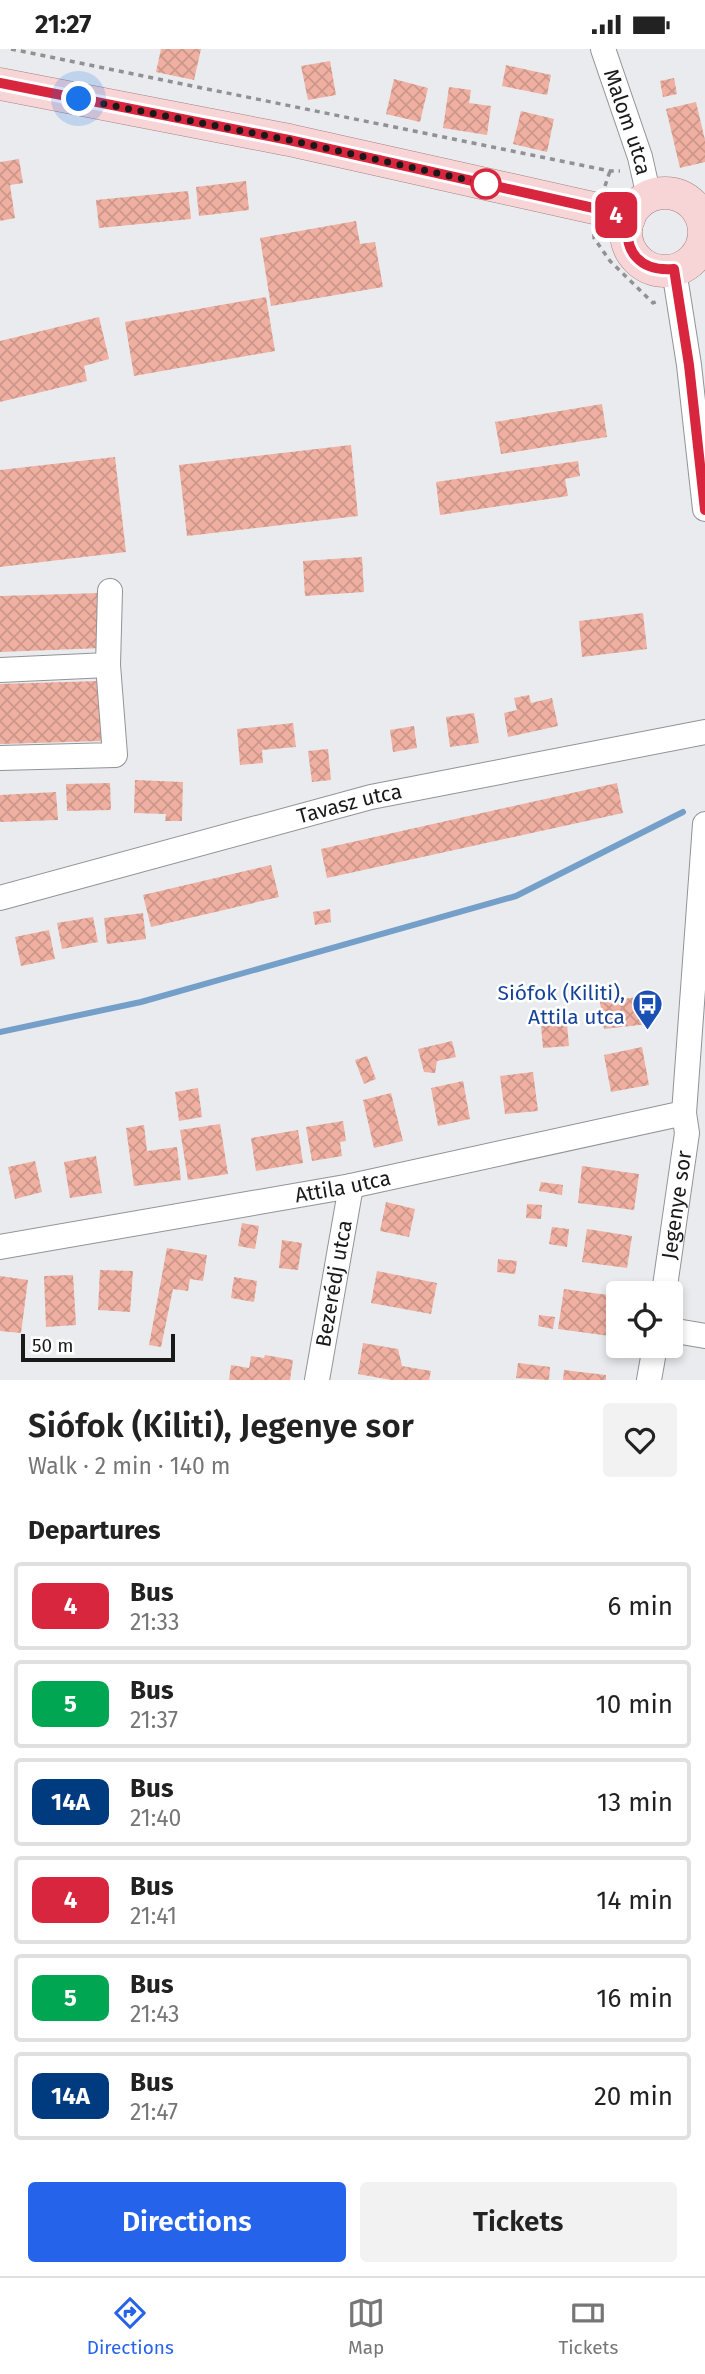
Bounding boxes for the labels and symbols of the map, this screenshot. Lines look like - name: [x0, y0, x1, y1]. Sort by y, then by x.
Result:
- street label: Malom utca: [598, 65, 657, 177]
- your location: [61, 81, 96, 116]
- unlabelled marker: [471, 169, 501, 199]
- line badge: 4: [593, 192, 639, 238]
- street label: Tavasz utca: [294, 778, 404, 830]
- place label: Siófok (Kiliti), Attila utca: [497, 980, 625, 1030]
- bus stop icon: Siófok (Kiliti), Attila utca: [631, 988, 665, 1032]
- street label: Jegenye sor: [656, 1149, 697, 1261]
- street label: Attila utca: [293, 1165, 393, 1209]
- street label: Bezerédj utca: [310, 1218, 358, 1349]
- scale bar: [21, 1331, 175, 1363]

